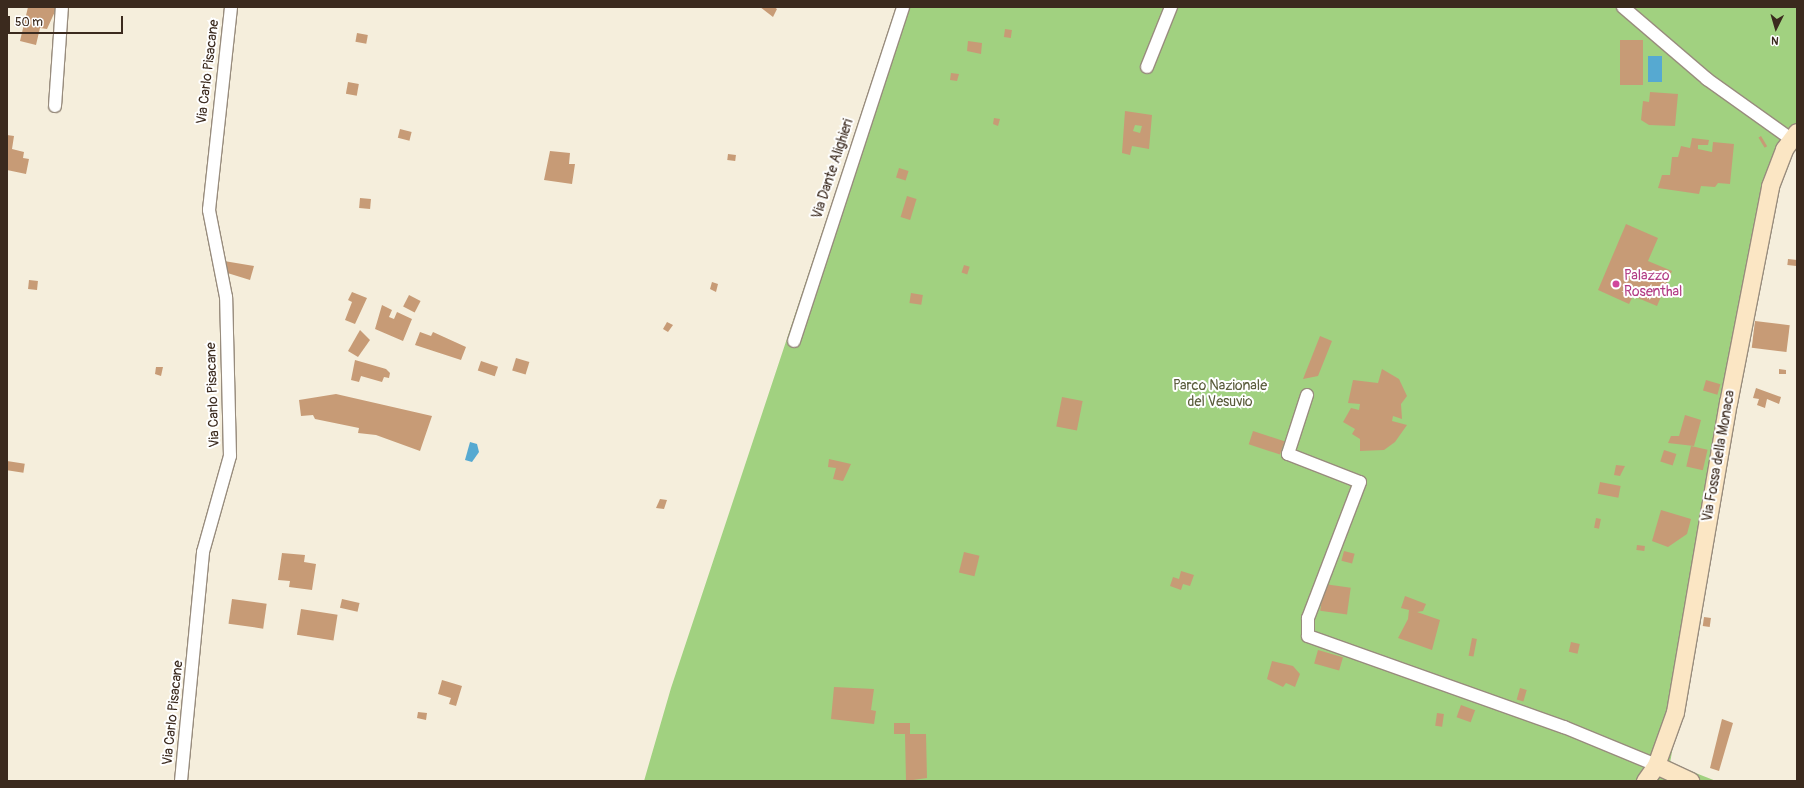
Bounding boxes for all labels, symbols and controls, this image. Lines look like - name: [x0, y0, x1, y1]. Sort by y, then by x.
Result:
- scale bar: [10, 8, 125, 34]
- north arrow: [1756, 8, 1796, 48]
- text: 50 m: [15, 15, 43, 30]
- street label: Via Carlo Pisacane: [193, 19, 223, 125]
- text: N: [1771, 34, 1779, 47]
- street label: Via Dante Alighieri: [809, 117, 857, 221]
- place label: Palazzo Rosenthal: [1624, 268, 1682, 300]
- marker: Palazzo Rosenthal: [1611, 279, 1621, 289]
- street label: Via Carlo Pisacane: [203, 342, 223, 448]
- park label: Parco Nazionale del Vesuvio: [1173, 378, 1267, 410]
- street label: Via Fossa della Monaca: [1699, 389, 1739, 523]
- street label: Via Carlo Pisacane: [159, 660, 187, 766]

